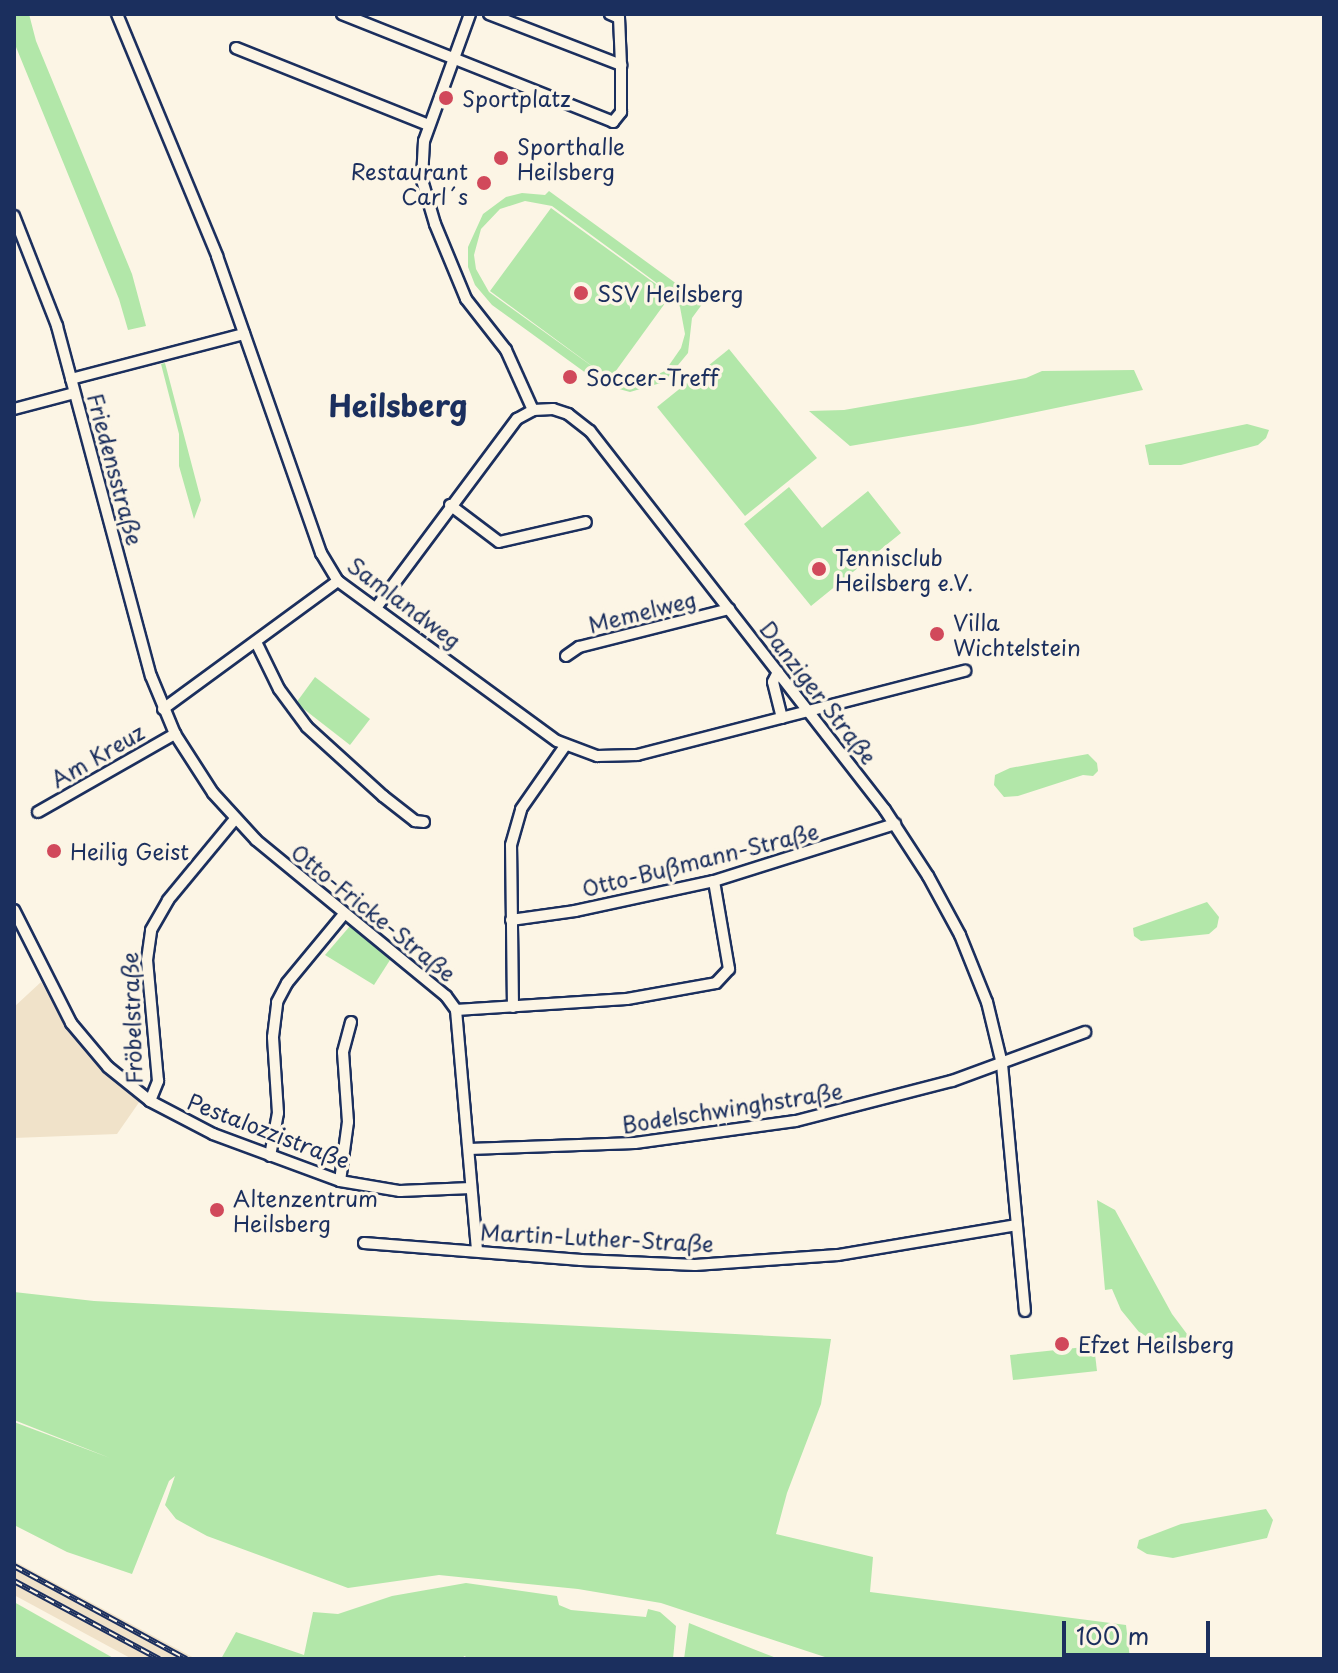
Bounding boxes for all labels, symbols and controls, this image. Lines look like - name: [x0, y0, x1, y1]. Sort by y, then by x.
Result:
- place label: Sportplatz: [462, 85, 571, 111]
- marker: Sportplatz: [437, 89, 455, 107]
- place label: Sporthalle Heilsberg: [517, 132, 625, 184]
- marker: Sporthalle Heilsberg: [492, 149, 510, 167]
- place label: Restaurant Carl´s: [350, 157, 468, 208]
- marker: Restaurant Carl´s: [475, 174, 493, 192]
- place label: SSV Heilsberg: [597, 280, 745, 306]
- marker: SSV Heilsberg: [572, 284, 590, 302]
- place label: Soccer-Treff: [586, 364, 719, 390]
- marker: Soccer-Treff: [561, 368, 579, 386]
- district label: Heilsberg: [328, 387, 468, 423]
- street label: Friedensstraße: [83, 390, 149, 548]
- place label: Tennisclub Heilsberg e.V.: [835, 543, 976, 594]
- street label: Samlandweg: [343, 551, 467, 653]
- marker: Tennisclub Heilsberg e.V.: [810, 560, 828, 578]
- street label: Memelweg: [585, 585, 699, 637]
- place label: Villa Wichtelstein: [953, 608, 1081, 660]
- street label: Danziger Straße: [755, 615, 883, 769]
- marker: Villa Wichtelstein: [928, 625, 946, 643]
- street label: Am Kreuz: [46, 718, 148, 792]
- street label: Otto-Bußmann-Straße: [579, 817, 821, 901]
- place label: Heilig Geist: [70, 838, 191, 864]
- street label: Otto-Fricke-Straße: [287, 838, 461, 986]
- marker: Heilig Geist: [45, 842, 63, 860]
- street label: Fröbelstraße: [116, 952, 146, 1084]
- street label: Bodelschwinghstraße: [620, 1077, 844, 1137]
- street label: Pestalozzistraße: [184, 1087, 354, 1173]
- place label: Altenzentrum Heilsberg: [233, 1184, 378, 1236]
- marker: Altenzentrum Heilsberg: [208, 1201, 226, 1219]
- street label: Martin-Luther-Straße: [479, 1218, 715, 1256]
- place label: Efzet Heilsberg: [1078, 1331, 1235, 1357]
- marker: Efzet Heilsberg: [1053, 1335, 1071, 1353]
- scale bar: [1066, 1605, 1214, 1655]
- text: 100 m: [1076, 1617, 1149, 1653]

